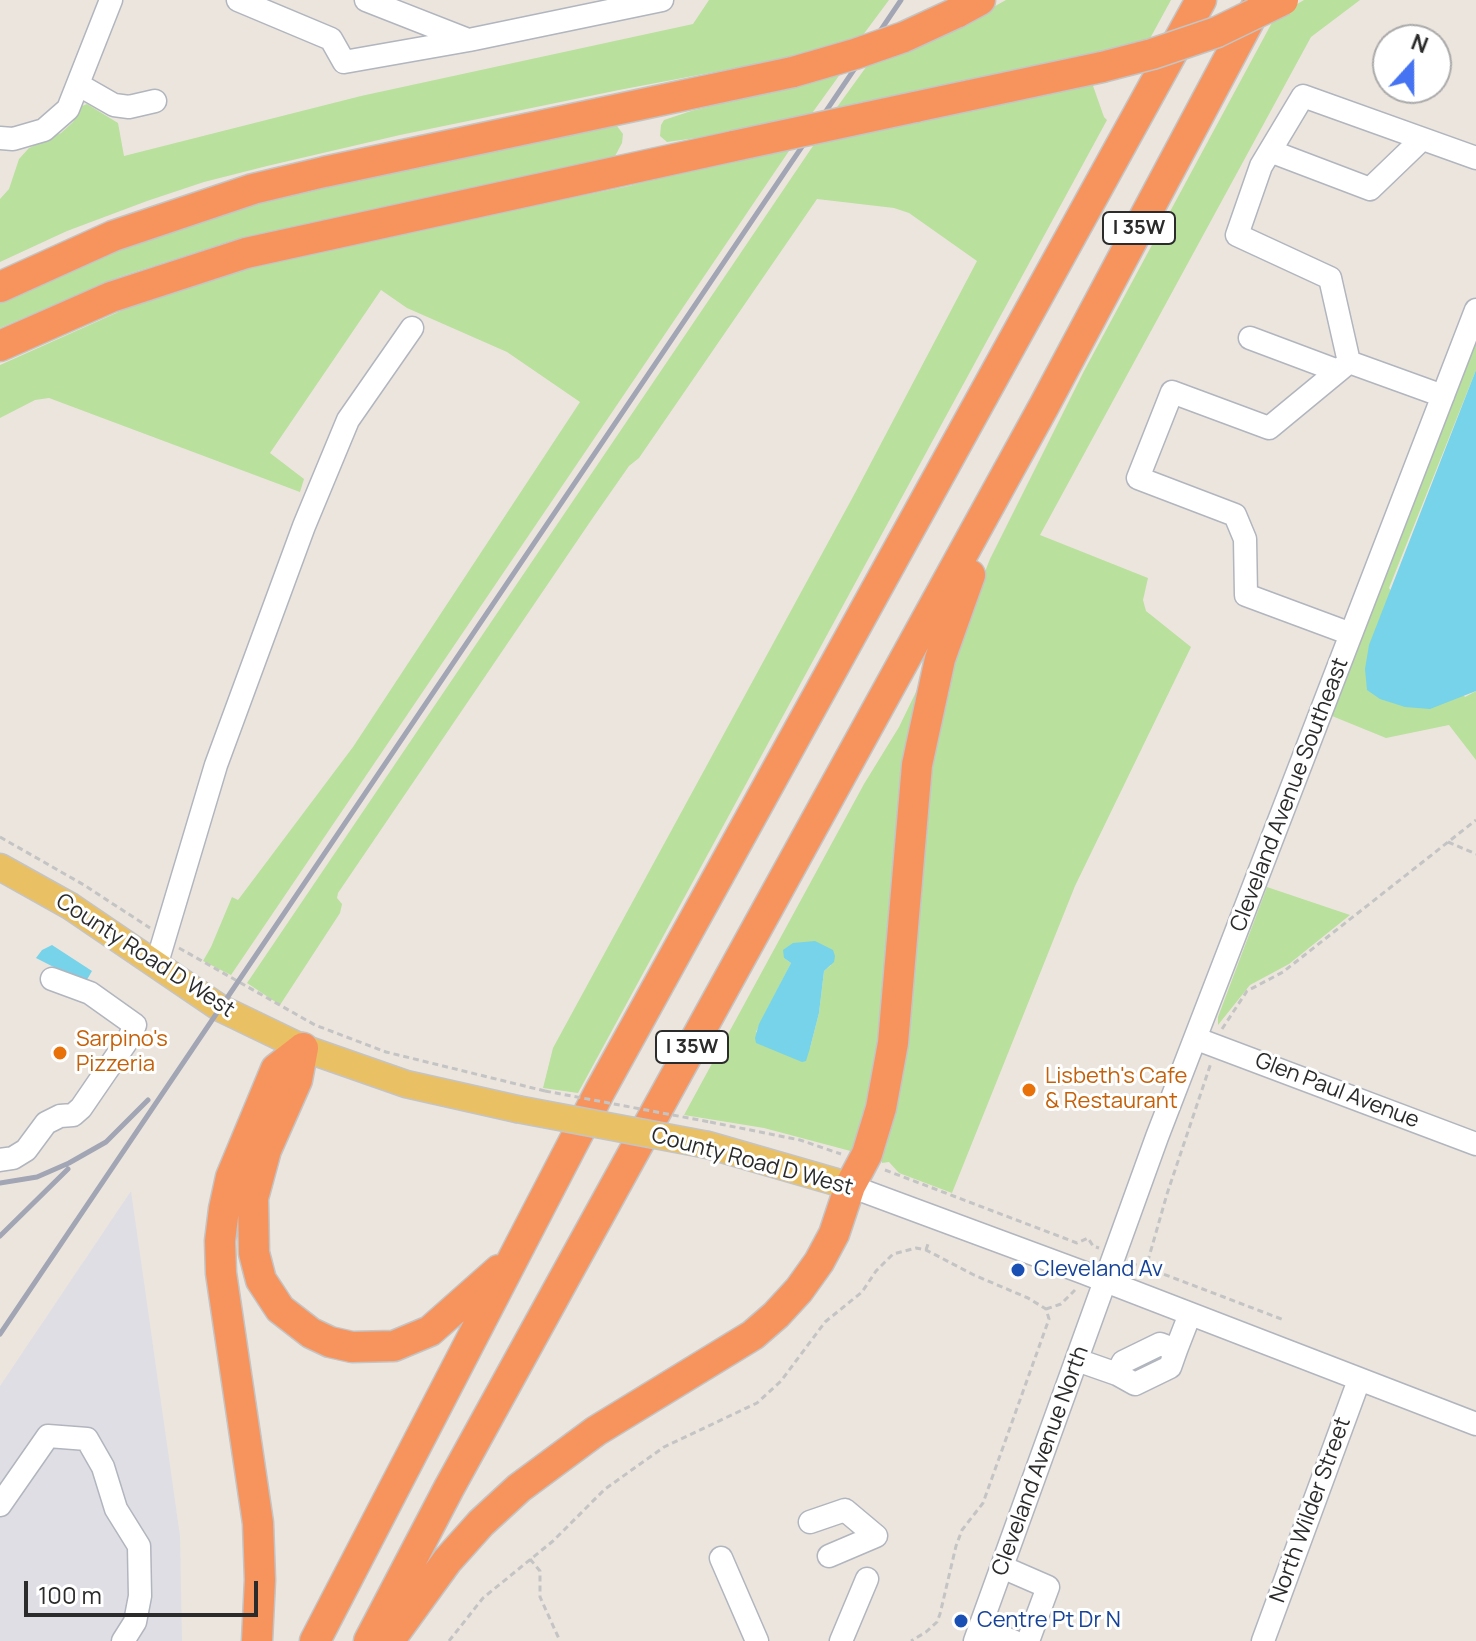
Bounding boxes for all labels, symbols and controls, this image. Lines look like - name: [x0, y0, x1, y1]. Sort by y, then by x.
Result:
- north arrow: [1372, 24, 1452, 104]
- text: N: [1407, 27, 1433, 60]
- road number: I 35W: [1103, 212, 1175, 244]
- street label: Cleveland Avenue Southeast: [1226, 654, 1354, 936]
- street label: County Road D West: [51, 888, 239, 1024]
- place label: Sarpino's Pizzeria: [76, 1027, 168, 1078]
- road number: I 35W: [656, 1031, 728, 1063]
- marker: Sarpino's Pizzeria: [51, 1044, 69, 1062]
- street label: Glen Paul Avenue: [1251, 1048, 1423, 1134]
- place label: Lisbeth's Cafe & Restaurant: [1045, 1064, 1187, 1116]
- marker: Lisbeth's Cafe & Restaurant: [1020, 1081, 1038, 1099]
- street label: County Road D West: [648, 1122, 856, 1202]
- place label: Cleveland Av: [1034, 1257, 1163, 1283]
- marker: Cleveland Av: [1009, 1261, 1027, 1279]
- street label: Cleveland Avenue North: [987, 1343, 1095, 1579]
- street label: North Wilder Street: [1265, 1414, 1357, 1606]
- scale bar: [28, 1565, 262, 1615]
- text: 100 m: [38, 1578, 102, 1611]
- place label: Centre Pt Dr N: [977, 1608, 1121, 1634]
- marker: Centre Pt Dr N: [952, 1612, 970, 1630]

